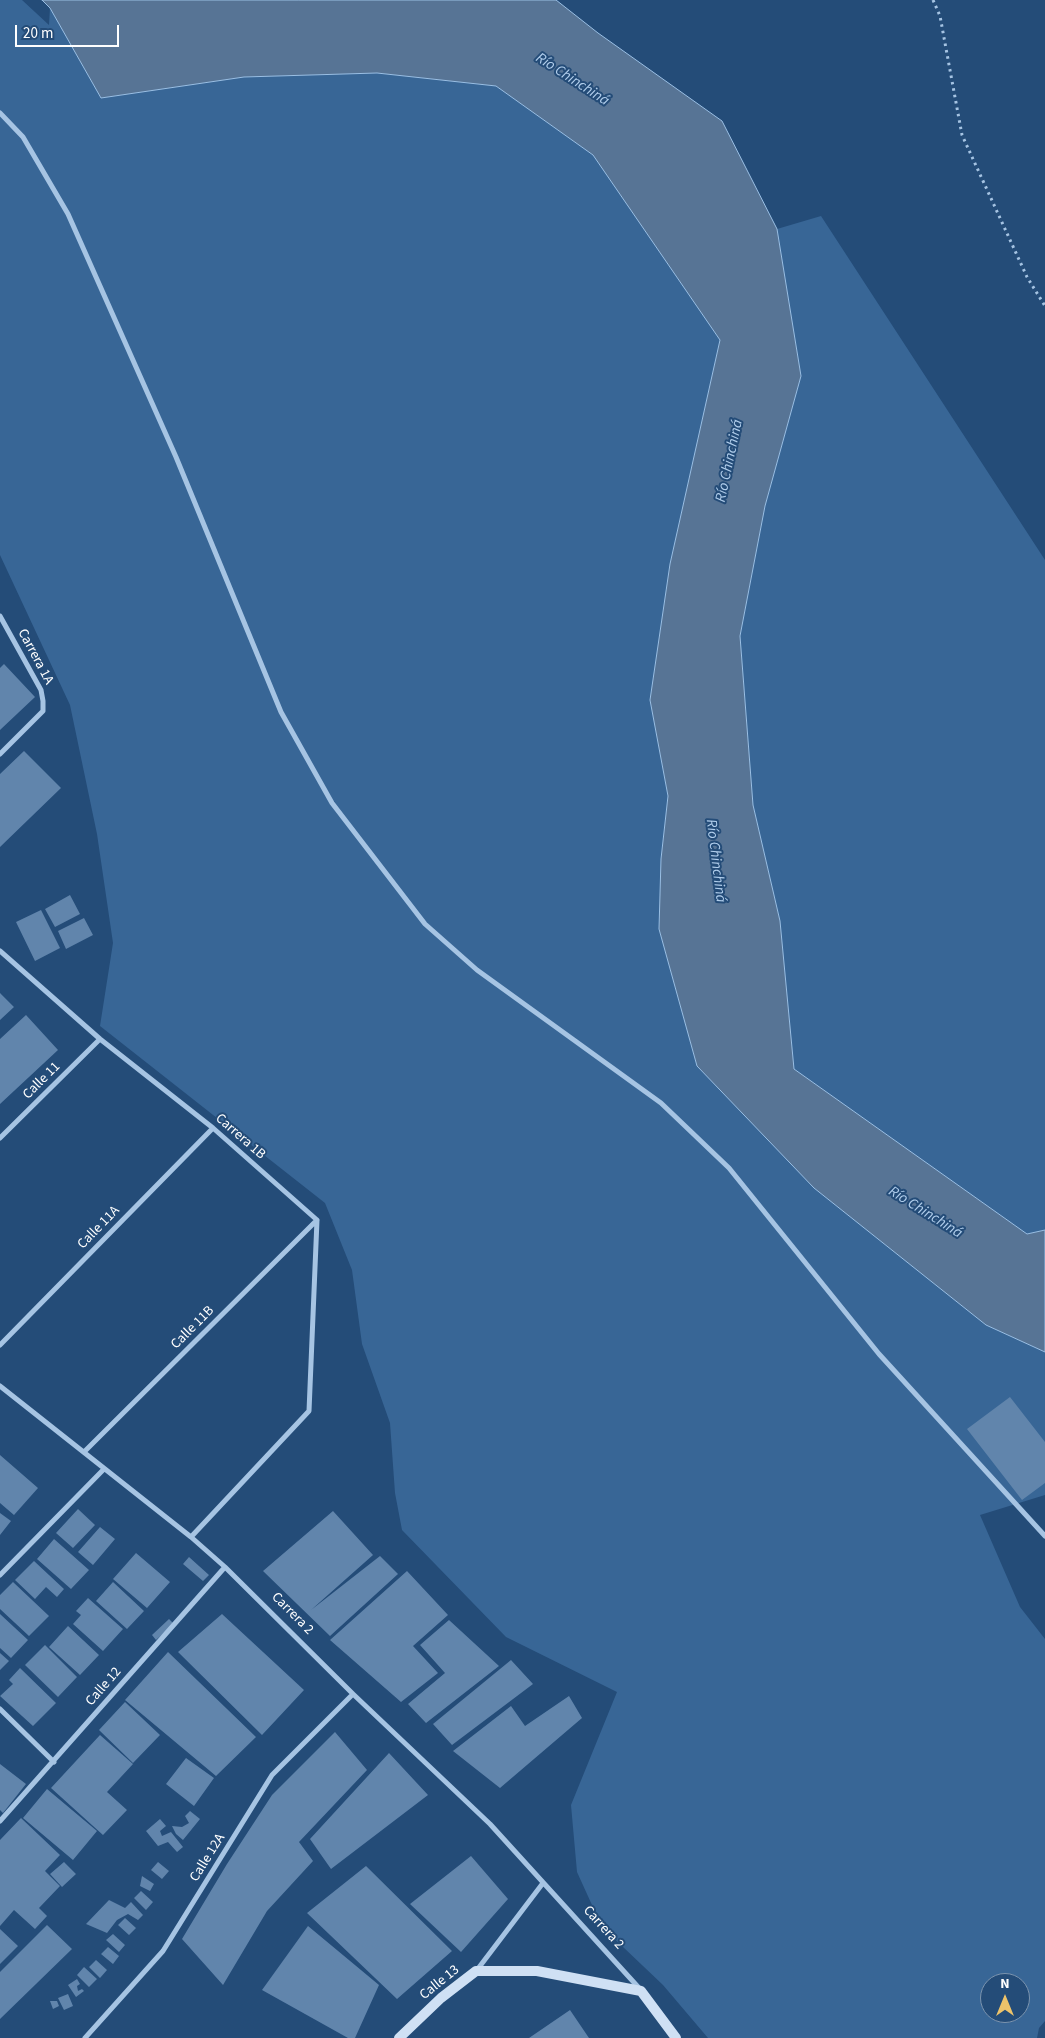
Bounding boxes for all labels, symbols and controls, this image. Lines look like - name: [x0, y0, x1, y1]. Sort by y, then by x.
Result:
- scale bar: [18, 15, 121, 47]
- text: 20 m: [23, 23, 53, 44]
- water label: Río Chinchiná: [532, 50, 612, 110]
- water label: Río Chinchiná: [712, 418, 748, 504]
- street label: Carrera 1A: [13, 626, 57, 688]
- water label: Río Chinchiná: [701, 818, 729, 904]
- street label: Calle 11: [20, 1059, 64, 1103]
- street label: Carrera 1B: [211, 1111, 269, 1163]
- water label: Río Chinchiná: [885, 1183, 965, 1243]
- street label: Calle 11A: [74, 1203, 124, 1253]
- street label: Calle 11B: [168, 1303, 218, 1353]
- street label: Carrera 2: [267, 1589, 317, 1639]
- street label: Calle 12: [83, 1664, 125, 1710]
- street label: Calle 12A: [187, 1831, 229, 1885]
- street label: Carrera 2: [579, 1903, 627, 1953]
- street label: Calle 13: [417, 1962, 463, 2004]
- north arrow: [980, 1973, 1030, 2023]
- text: N: [1000, 1974, 1010, 1994]

